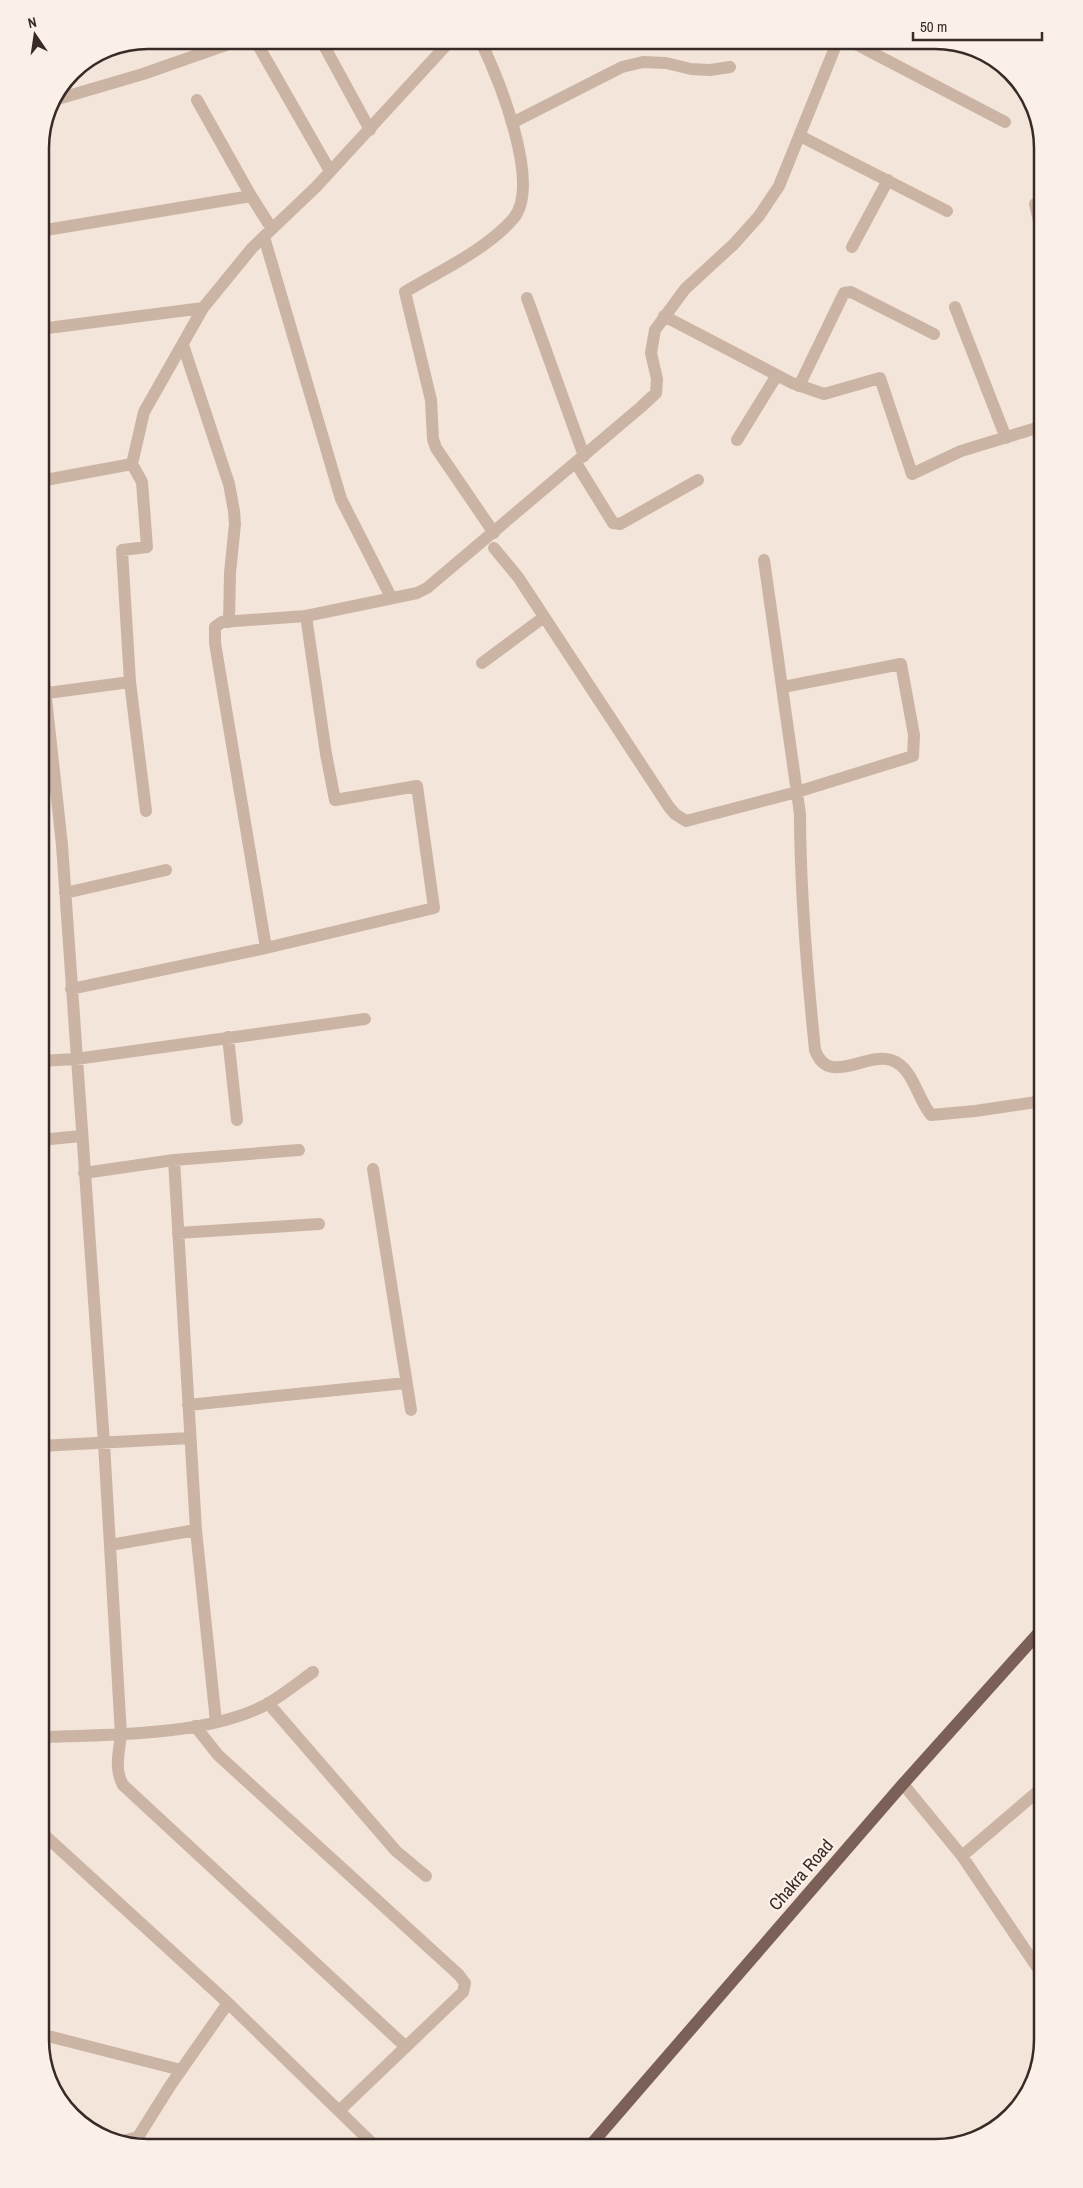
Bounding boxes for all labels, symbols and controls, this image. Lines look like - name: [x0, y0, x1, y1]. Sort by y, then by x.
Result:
- north arrow: [10, 10, 60, 60]
- scale bar: [913, 10, 1042, 42]
- text: N: [26, 13, 38, 32]
- text: 50 m: [920, 16, 947, 37]
- street label: Chakra Road: [763, 1834, 839, 1916]

